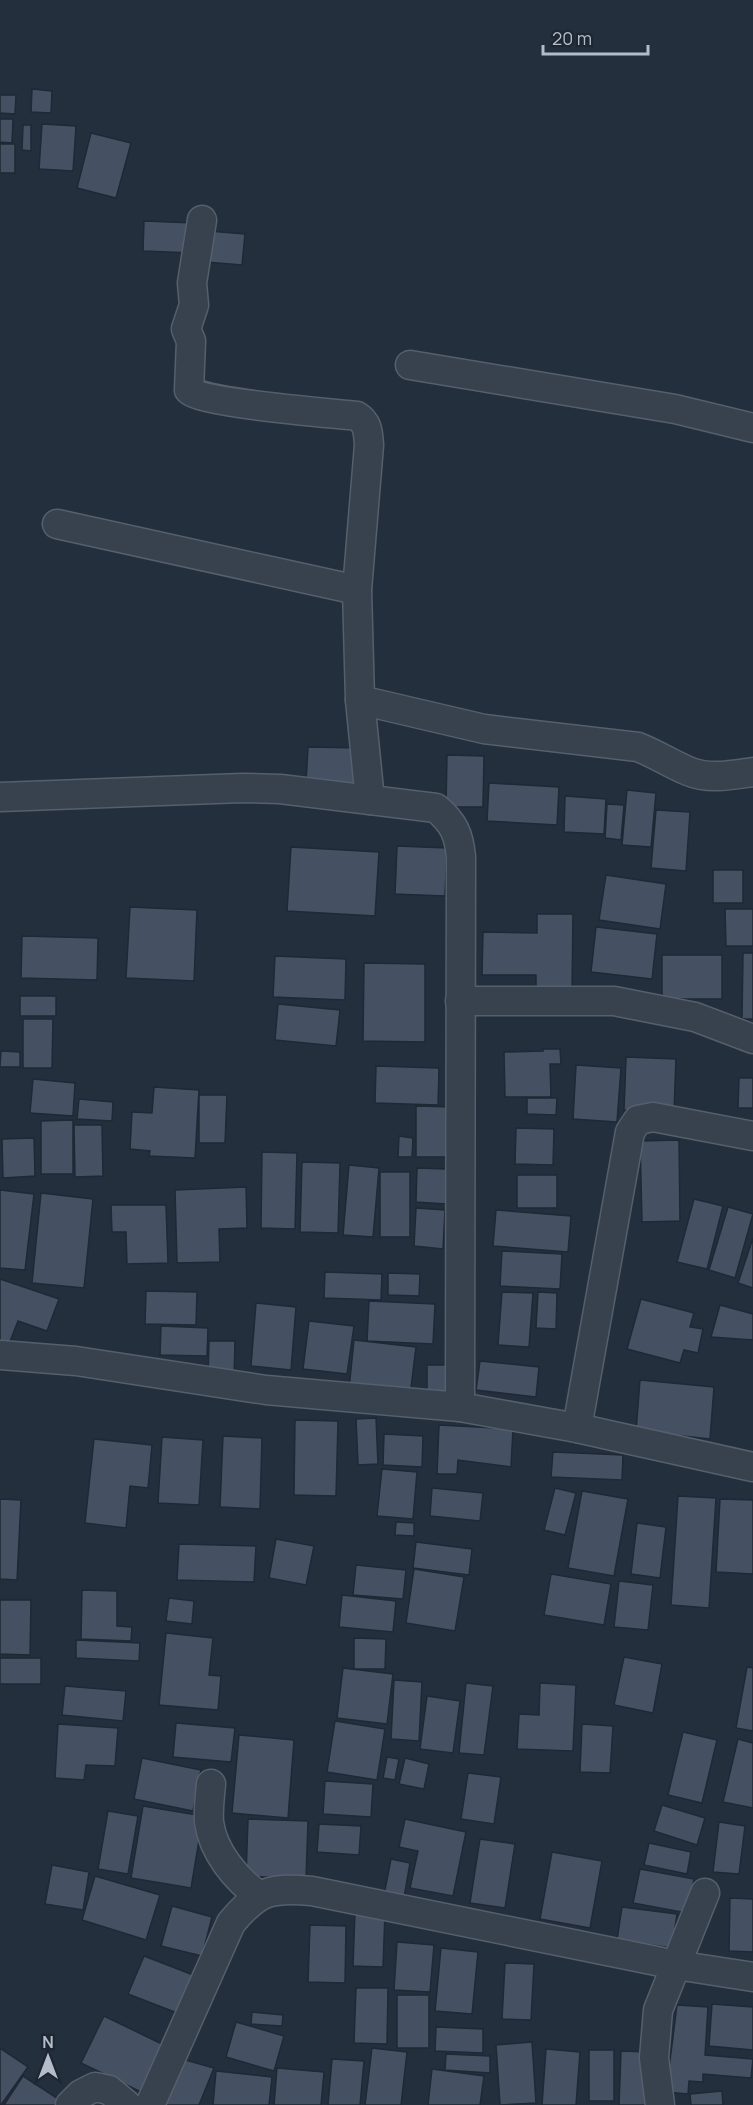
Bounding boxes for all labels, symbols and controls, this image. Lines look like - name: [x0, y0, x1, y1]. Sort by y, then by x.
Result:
- scale bar: [543, 18, 648, 56]
- text: 20 m: [552, 26, 592, 50]
- north arrow: [18, 2027, 78, 2087]
- text: N: [42, 2031, 54, 2053]

